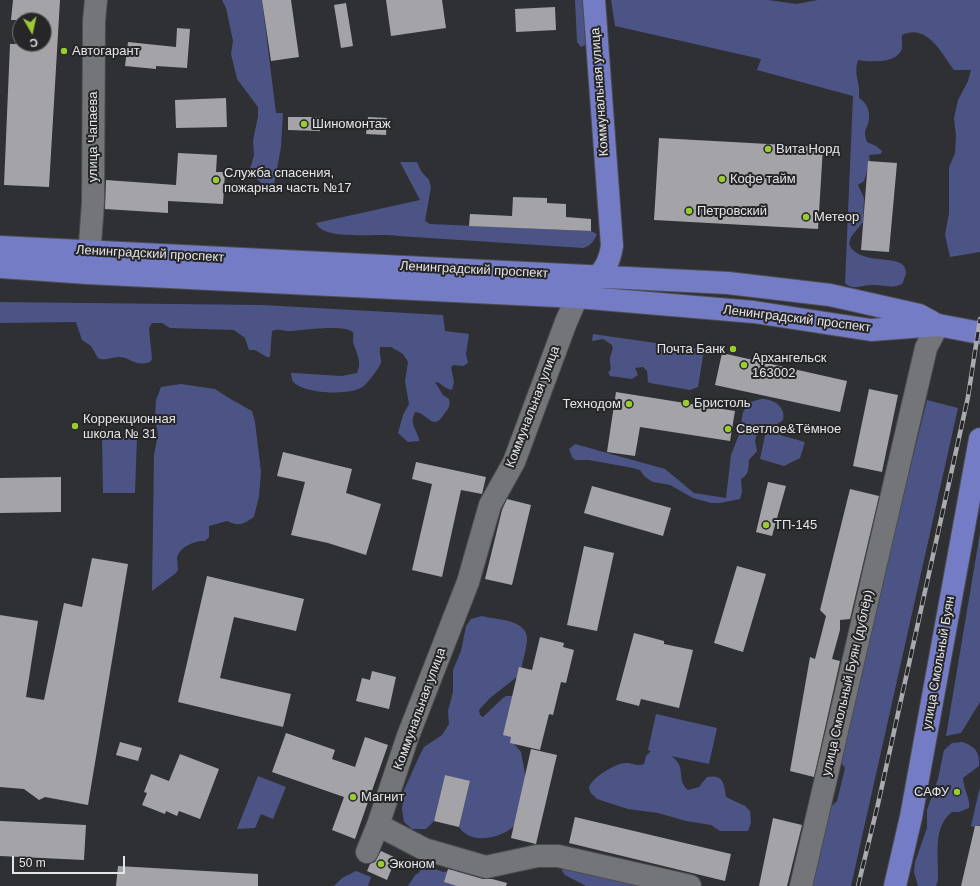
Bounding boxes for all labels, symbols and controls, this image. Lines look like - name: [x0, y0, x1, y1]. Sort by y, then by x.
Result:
- north arrow: [12, 12, 52, 52]
- street label: Коммунальная улица: [588, 27, 612, 157]
- text: С: [29, 36, 39, 49]
- place label: Автогарант: [72, 43, 140, 59]
- marker: Автогарант: [59, 46, 69, 56]
- street label: улица Чапаева: [85, 92, 101, 182]
- place label: Шиномонтаж: [312, 116, 391, 132]
- marker: Шиномонтаж: [299, 119, 309, 129]
- place label: Вита Норд: [776, 141, 840, 157]
- marker: Вита Норд: [763, 144, 773, 154]
- place label: Служба спасения, пожарная часть №17: [224, 165, 352, 196]
- place label: Кофе тайм: [730, 171, 796, 187]
- marker: Кофе тайм: [717, 174, 727, 184]
- marker: Служба спасения, пожарная часть №17: [211, 175, 221, 185]
- place label: Петровский: [697, 203, 767, 219]
- marker: Петровский: [684, 206, 694, 216]
- place label: Метеор: [814, 209, 859, 225]
- marker: Метеор: [801, 212, 811, 222]
- street label: Ленинградский проспект: [75, 242, 225, 266]
- street label: Ленинградский проспект: [399, 258, 549, 282]
- street label: Ленинградский проспект: [722, 302, 872, 336]
- place label: Почта Банк: [657, 341, 725, 357]
- street label: Коммунальная улица: [503, 344, 563, 470]
- marker: Почта Банк: [728, 344, 738, 354]
- place label: Архангельск 163002: [752, 350, 826, 381]
- marker: Архангельск 163002: [739, 360, 749, 370]
- place label: Бристоль: [694, 395, 751, 411]
- place label: Технодом: [562, 396, 621, 412]
- marker: Бристоль: [681, 398, 691, 408]
- marker: Технодом: [624, 399, 634, 409]
- place label: Коррекционная школа № 31: [83, 411, 176, 442]
- marker: Коррекционная школа № 31: [70, 421, 80, 431]
- place label: Светлое&Тёмное: [736, 421, 841, 437]
- marker: Светлое&Тёмное: [723, 424, 733, 434]
- place label: ТП-145: [774, 517, 817, 533]
- marker: ТП-145: [761, 520, 771, 530]
- street label: улица Смольный Буян (дублёр): [819, 588, 877, 778]
- street label: улица Смольный Буян: [920, 595, 958, 731]
- street label: Коммунальная улица: [391, 646, 449, 772]
- place label: САФУ: [914, 784, 949, 800]
- marker: САФУ: [952, 787, 962, 797]
- place label: Магнит: [361, 789, 404, 805]
- marker: Магнит: [348, 792, 358, 802]
- scale bar: [14, 848, 127, 874]
- text: 50 m: [19, 856, 46, 870]
- place label: Эконом: [389, 856, 435, 872]
- marker: Эконом: [376, 859, 386, 869]

